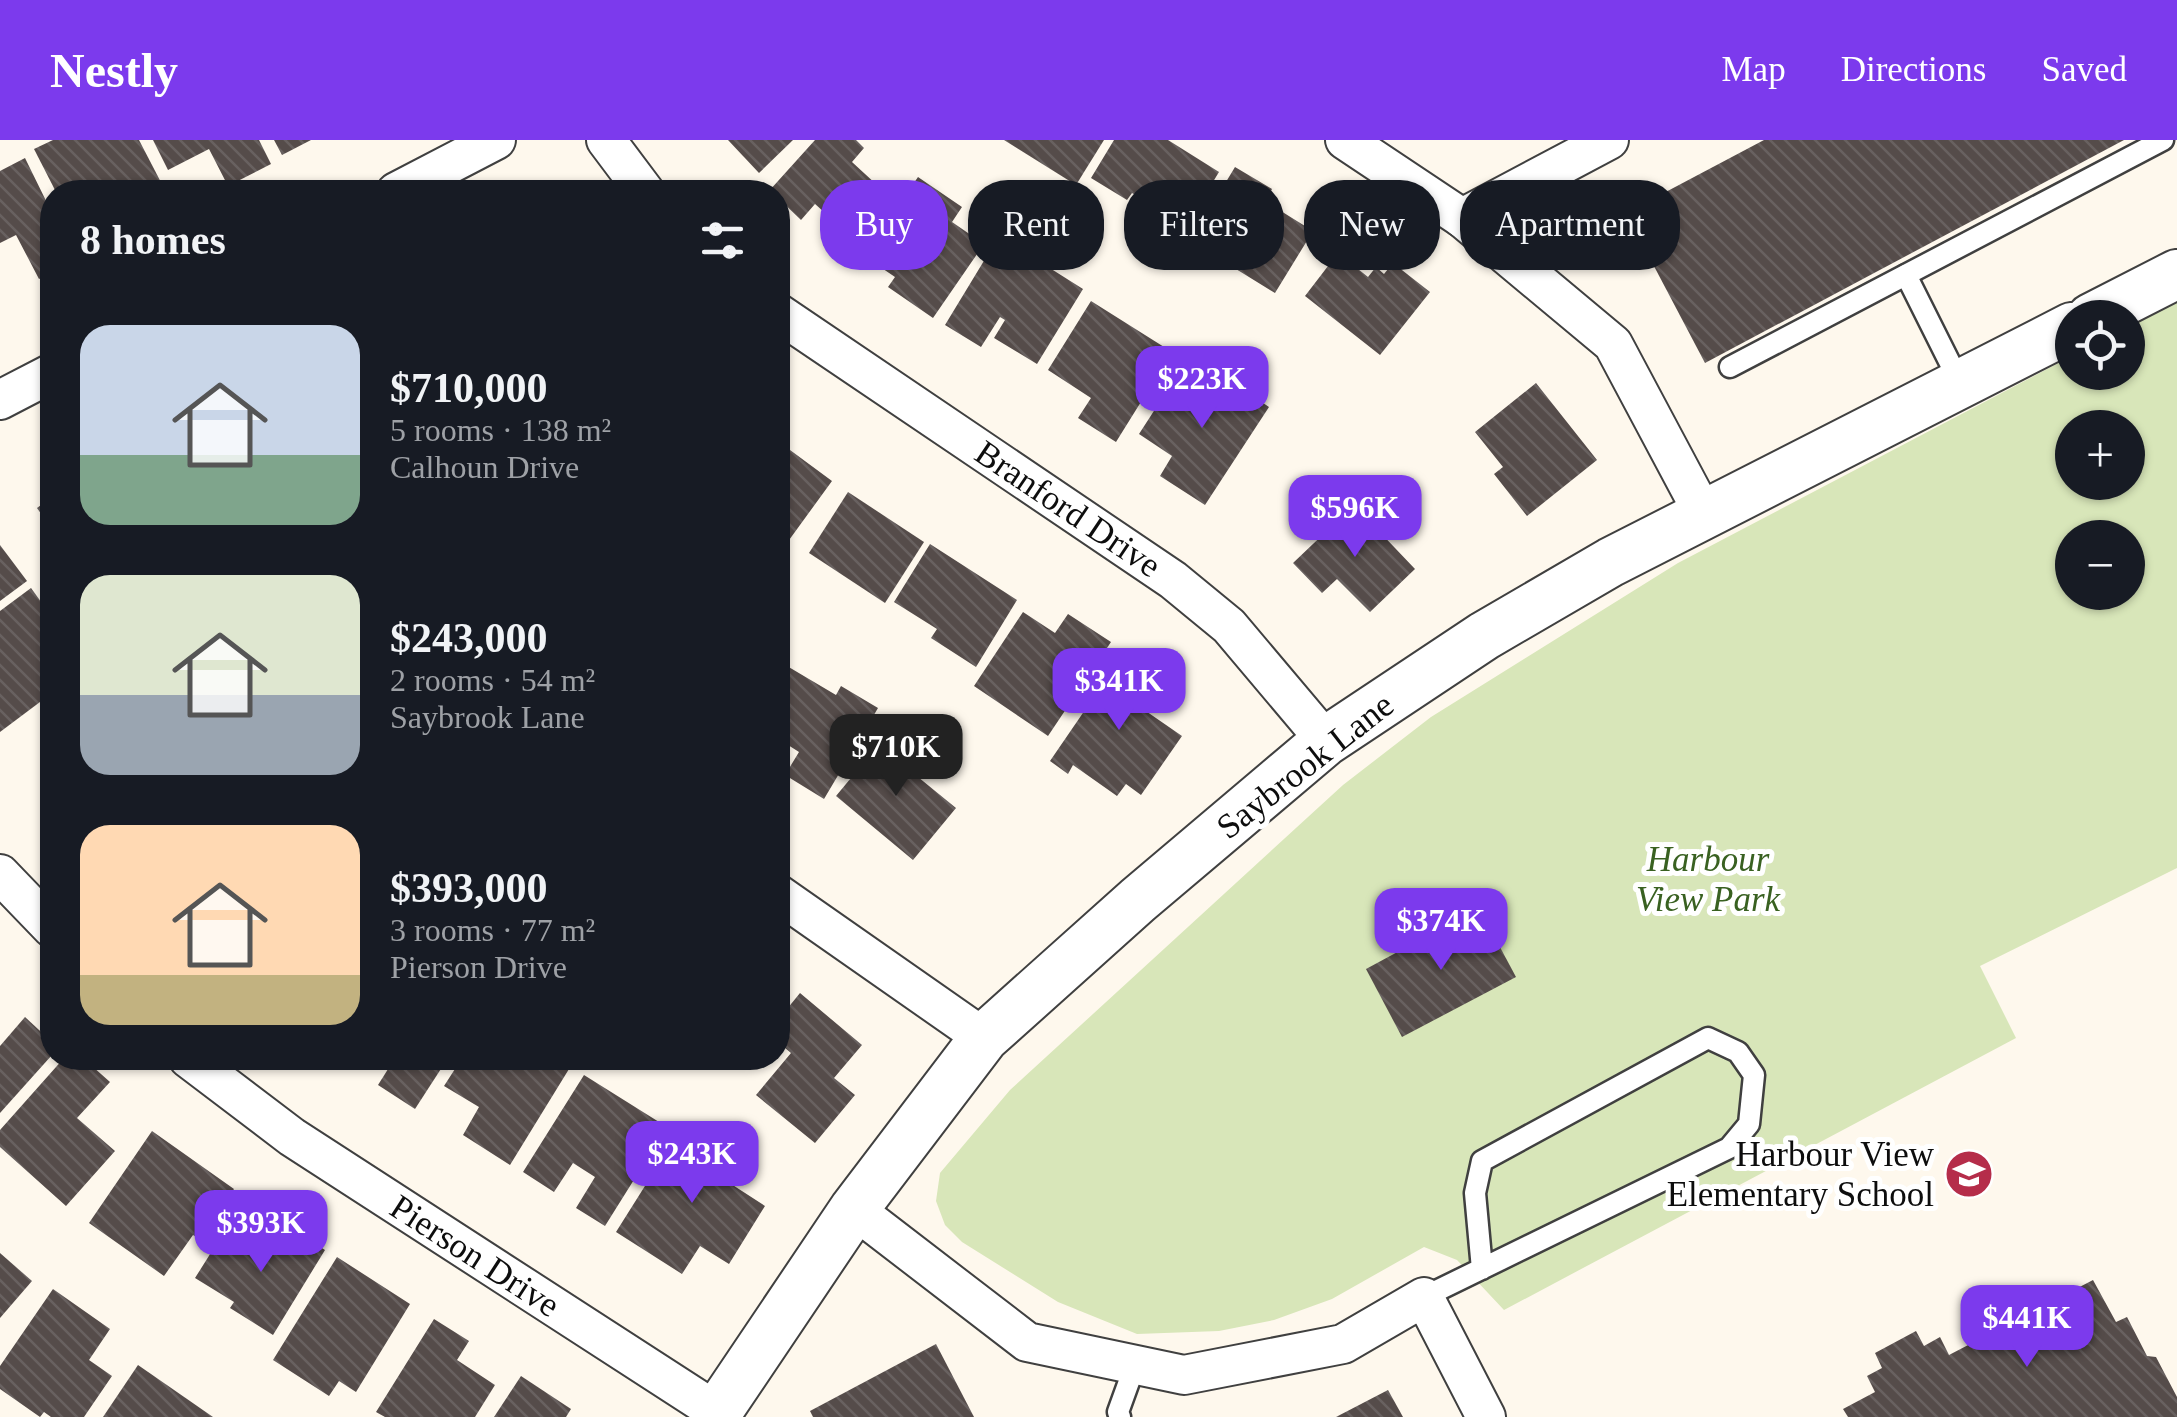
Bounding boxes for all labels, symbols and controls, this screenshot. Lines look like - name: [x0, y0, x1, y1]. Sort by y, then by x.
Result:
- text: Nestly: [50, 44, 178, 97]
- text: Map: [1722, 50, 1786, 89]
- text: Directions: [1841, 50, 1986, 89]
- text: Saved: [2041, 50, 2127, 89]
- chip: Buy: [820, 180, 948, 270]
- chip: Rent: [968, 180, 1104, 270]
- chip: Filters: [1124, 180, 1284, 270]
- chip: New: [1304, 180, 1440, 270]
- chip: Apartment: [1460, 180, 1680, 270]
- icon: filters: [695, 213, 750, 268]
- text: 8 homes: [80, 217, 226, 263]
- map controls: [2055, 300, 2145, 610]
- button: locate: [2055, 300, 2145, 390]
- pin: $223K: [1132, 346, 1272, 431]
- text: $223K: [1158, 360, 1246, 396]
- icon: home: [160, 365, 280, 485]
- text: $710,000: [390, 365, 548, 411]
- button: +: [2055, 410, 2145, 500]
- text: 5 rooms · 138 m²: [390, 412, 611, 448]
- street label: Branford Drive: [968, 433, 1168, 585]
- text: Calhoun Drive: [390, 449, 579, 485]
- pin: $596K: [1285, 475, 1425, 560]
- text: $596K: [1311, 489, 1399, 525]
- button: −: [2055, 520, 2145, 610]
- icon: home: [160, 615, 280, 735]
- text: $243,000: [390, 615, 548, 661]
- pin: $341K: [1049, 648, 1189, 733]
- text: 2 rooms · 54 m²: [390, 662, 595, 698]
- text: $341K: [1075, 662, 1163, 698]
- street label: Saybrook Lane: [1209, 685, 1401, 847]
- text: Saybrook Lane: [390, 699, 585, 735]
- pin: $710K: [826, 714, 966, 799]
- text: $710K: [852, 728, 940, 764]
- park label: Harbour View Park: [1636, 840, 1782, 919]
- icon: home: [160, 865, 280, 985]
- text: $393,000: [390, 865, 548, 911]
- pin: $374K: [1371, 888, 1511, 973]
- text: $374K: [1397, 902, 1485, 938]
- text: 3 rooms · 77 m²: [390, 912, 595, 948]
- text: Pierson Drive: [390, 949, 567, 985]
- pin: $243K: [622, 1121, 762, 1206]
- text: $243K: [648, 1135, 736, 1171]
- place label: Harbour View Elementary School: [1667, 1135, 1935, 1214]
- school or university icon: Harbour View Elementary School: [1943, 1148, 1995, 1200]
- street label: Pierson Drive: [383, 1187, 567, 1325]
- pin: $393K: [191, 1190, 331, 1275]
- text: $393K: [217, 1204, 305, 1240]
- pin: $441K: [1957, 1285, 2097, 1370]
- text: $441K: [1983, 1299, 2071, 1335]

